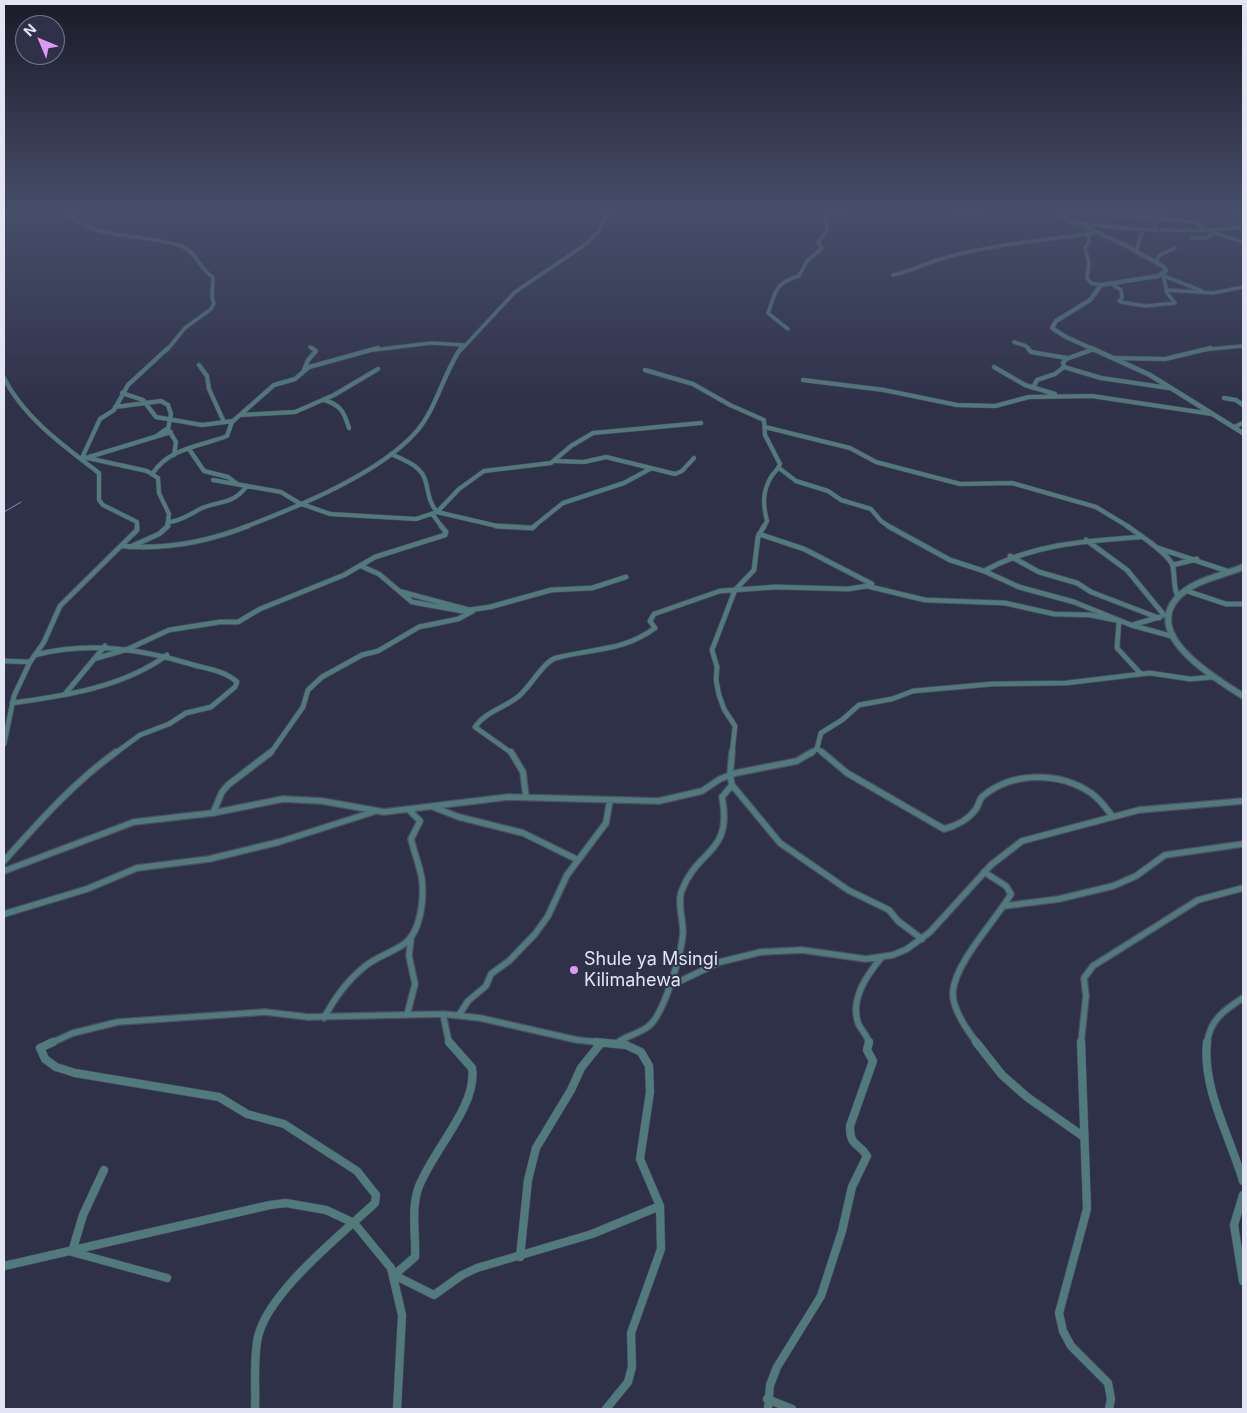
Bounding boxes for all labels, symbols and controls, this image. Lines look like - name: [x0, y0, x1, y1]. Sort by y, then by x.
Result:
- north arrow: [15, 15, 65, 65]
- text: N: [20, 20, 40, 40]
- place label: Shule ya Msingi Kilimahewa: [584, 949, 718, 992]
- marker: Shule ya Msingi Kilimahewa: [568, 964, 580, 976]

